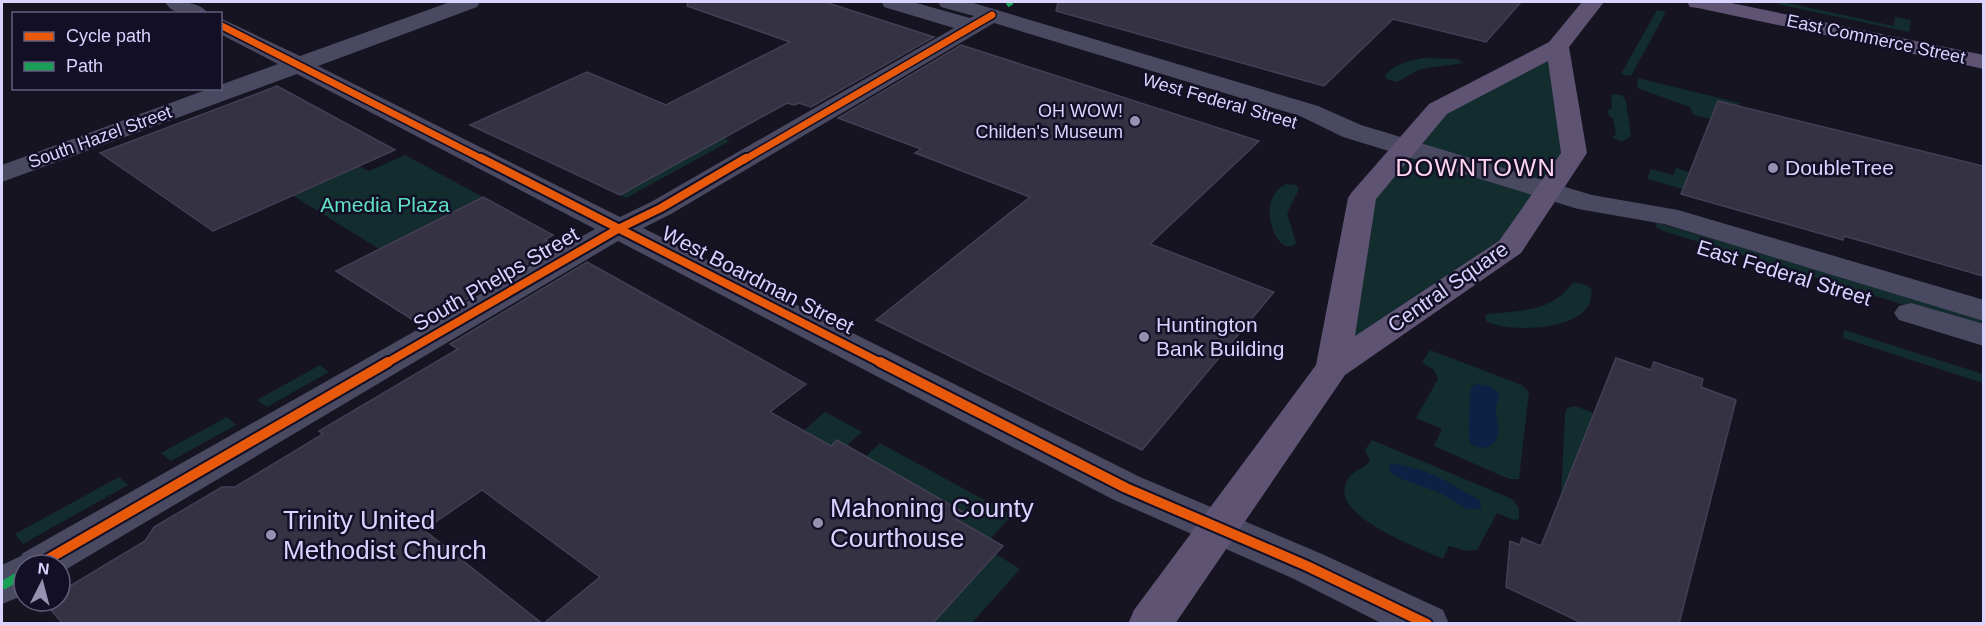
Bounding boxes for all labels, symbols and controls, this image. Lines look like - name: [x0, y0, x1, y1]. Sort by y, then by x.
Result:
- street label: East Commerce Street: [1785, 10, 1967, 68]
- legend: [12, 12, 222, 90]
- text: Cycle path: [66, 26, 151, 46]
- text: Path: [66, 56, 103, 76]
- street label: West Federal Street: [1140, 69, 1300, 133]
- place label: OH WOW! Childen's Museum: [976, 101, 1123, 142]
- street label: South Hazel Street: [26, 102, 174, 172]
- marker: OH WOW! Childen's Museum: [1128, 114, 1142, 128]
- district label: DOWNTOWN: [1396, 154, 1556, 181]
- place label: DoubleTree: [1785, 156, 1894, 179]
- marker: DoubleTree: [1766, 161, 1780, 175]
- park label: Amedia Plaza: [320, 193, 450, 216]
- street label: West Boardman Street: [659, 221, 858, 338]
- street label: South Phelps Street: [409, 222, 583, 335]
- street label: East Federal Street: [1694, 235, 1874, 310]
- street label: Central Square: [1383, 237, 1512, 337]
- place label: Huntington Bank Building: [1156, 313, 1284, 360]
- marker: Huntington Bank Building: [1137, 330, 1151, 344]
- place label: Mahoning County Courthouse: [830, 493, 1034, 553]
- place label: Trinity United Methodist Church: [283, 505, 487, 565]
- marker: Mahoning County Courthouse: [811, 516, 825, 530]
- marker: Trinity United Methodist Church: [264, 528, 278, 542]
- north arrow: [12, 553, 72, 613]
- text: N: [37, 560, 50, 578]

